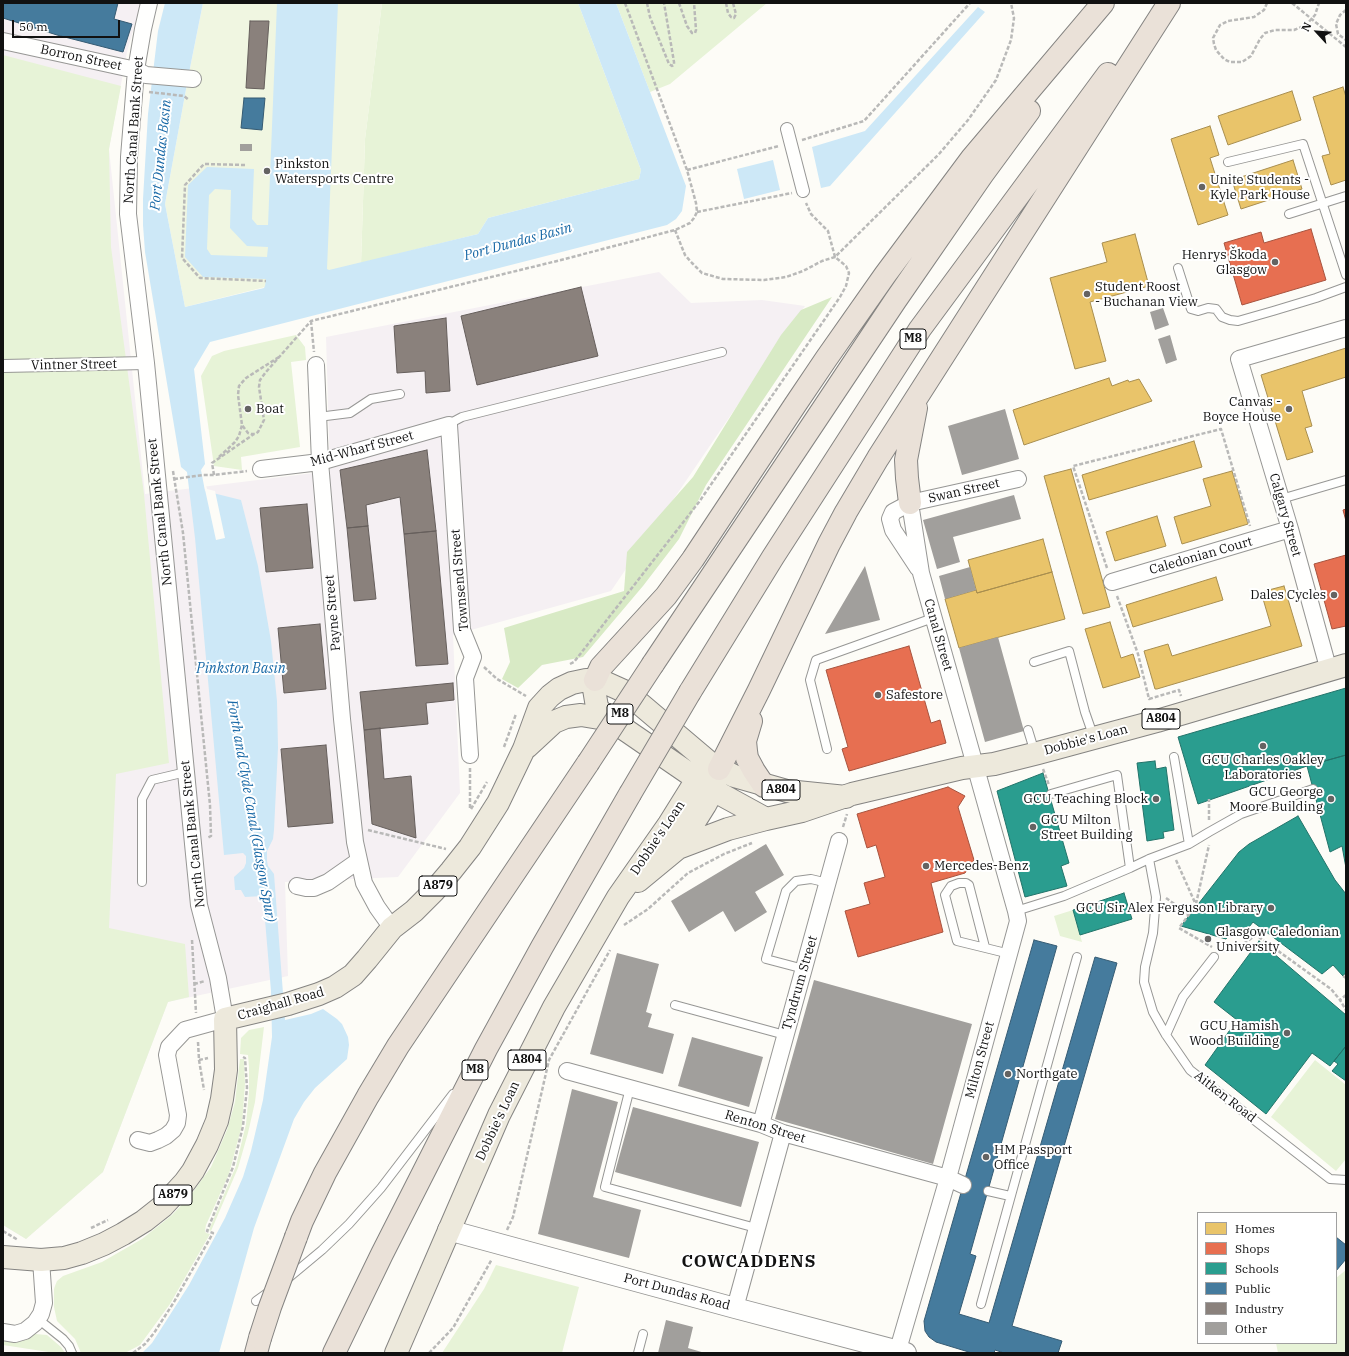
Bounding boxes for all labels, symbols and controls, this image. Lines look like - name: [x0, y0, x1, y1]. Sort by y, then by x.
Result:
- scale bar: [14, 12, 122, 38]
- north arrow: [1297, 12, 1337, 52]
- text: 50 m: [19, 19, 48, 34]
- text: N: [1298, 20, 1314, 34]
- street label: Borron Street: [39, 42, 123, 74]
- street label: North Canal Bank Street: [121, 56, 147, 204]
- water label: Port Dundas Basin: [147, 99, 175, 211]
- place label: Pinkston Watersports Centre: [275, 156, 394, 187]
- marker: Pinkston Watersports Centre: [262, 166, 272, 176]
- place label: Unite Students - Kyle Park House: [1210, 172, 1310, 203]
- marker: Unite Students - Kyle Park House: [1197, 182, 1207, 192]
- water label: Port Dundas Basin: [462, 220, 574, 264]
- place label: Henrys Škoda Glasgow: [1182, 247, 1267, 278]
- marker: Henrys Škoda Glasgow: [1270, 257, 1280, 267]
- place label: Student Roost - Buchanan View: [1095, 279, 1198, 310]
- marker: Student Roost - Buchanan View: [1082, 289, 1092, 299]
- road number: M8: [900, 329, 926, 349]
- street label: Vintner Street: [31, 356, 117, 374]
- place label: Canvas - Boyce House: [1203, 394, 1281, 425]
- place label: Boat: [256, 401, 284, 417]
- marker: Boat: [243, 404, 253, 414]
- marker: Canvas - Boyce House: [1284, 404, 1294, 414]
- street label: Mid-Wharf Street: [309, 428, 415, 470]
- street label: North Canal Bank Street: [145, 438, 175, 586]
- street label: Calgary Street: [1266, 471, 1304, 559]
- street label: Swan Street: [927, 475, 1001, 507]
- street label: Townsend Street: [448, 528, 472, 632]
- street label: Caledonian Court: [1148, 534, 1254, 578]
- street label: Payne Street: [322, 574, 344, 652]
- place label: Dales Cycles: [1250, 587, 1326, 603]
- marker: Dales Cycles: [1329, 590, 1339, 600]
- street label: Canal Street: [920, 597, 956, 673]
- water label: Pinkston Basin: [196, 661, 286, 677]
- place label: Safestore: [886, 687, 943, 703]
- marker: Safestore: [873, 690, 883, 700]
- water label: Forth and Clyde Canal (Glasgow Spur): [223, 699, 279, 923]
- road number: M8: [607, 704, 633, 724]
- road number: A804: [1142, 709, 1180, 729]
- street label: Dobbie's Loan: [1042, 721, 1130, 759]
- marker: GCU Charles Oakley Laboratories: [1258, 741, 1268, 751]
- place label: GCU Charles Oakley Laboratories: [1202, 752, 1324, 783]
- street label: North Canal Bank Street: [178, 760, 208, 908]
- road number: A804: [762, 780, 800, 800]
- place label: GCU George Moore Building: [1229, 784, 1323, 815]
- place label: GCU Teaching Block: [1024, 791, 1148, 807]
- marker: GCU Teaching Block: [1151, 794, 1161, 804]
- marker: GCU George Moore Building: [1326, 794, 1336, 804]
- street label: Dobbie's Loan: [628, 798, 688, 878]
- place label: GCU Milton Street Building: [1041, 812, 1133, 843]
- marker: GCU Milton Street Building: [1028, 822, 1038, 832]
- place label: Mercedes-Benz: [934, 858, 1029, 874]
- marker: Mercedes-Benz: [921, 861, 931, 871]
- road number: A879: [419, 876, 457, 896]
- place label: GCU Sir Alex Ferguson Library: [1076, 900, 1263, 916]
- marker: GCU Sir Alex Ferguson Library: [1266, 903, 1276, 913]
- place label: Glasgow Caledonian University: [1216, 924, 1339, 955]
- street label: Tyndrum Street: [779, 934, 821, 1032]
- marker: Glasgow Caledonian University: [1203, 934, 1213, 944]
- street label: Craighall Road: [236, 984, 326, 1024]
- place label: GCU Hamish Wood Building: [1189, 1018, 1279, 1049]
- street label: Milton Street: [962, 1020, 998, 1100]
- marker: GCU Hamish Wood Building: [1282, 1028, 1292, 1038]
- road number: A804: [508, 1050, 546, 1070]
- road number: M8: [462, 1060, 488, 1080]
- place label: Northgate: [1016, 1066, 1078, 1082]
- street label: Aitken Road: [1191, 1068, 1259, 1126]
- marker: Northgate: [1003, 1069, 1013, 1079]
- street label: Dobbie's Loan: [473, 1079, 523, 1163]
- street label: Renton Street: [723, 1107, 807, 1147]
- place label: HM Passport Office: [994, 1142, 1072, 1173]
- marker: HM Passport Office: [981, 1152, 991, 1162]
- road number: A879: [154, 1185, 192, 1205]
- legend: [1197, 1212, 1337, 1344]
- text: Homes: [1235, 1221, 1275, 1236]
- text: Shops: [1235, 1241, 1270, 1256]
- district label: COWCADDENS: [682, 1252, 816, 1272]
- text: Schools: [1235, 1261, 1279, 1276]
- street label: Port Dundas Road: [622, 1270, 732, 1314]
- text: Public: [1235, 1281, 1271, 1296]
- text: Industry: [1235, 1301, 1284, 1316]
- text: Other: [1235, 1321, 1267, 1336]

